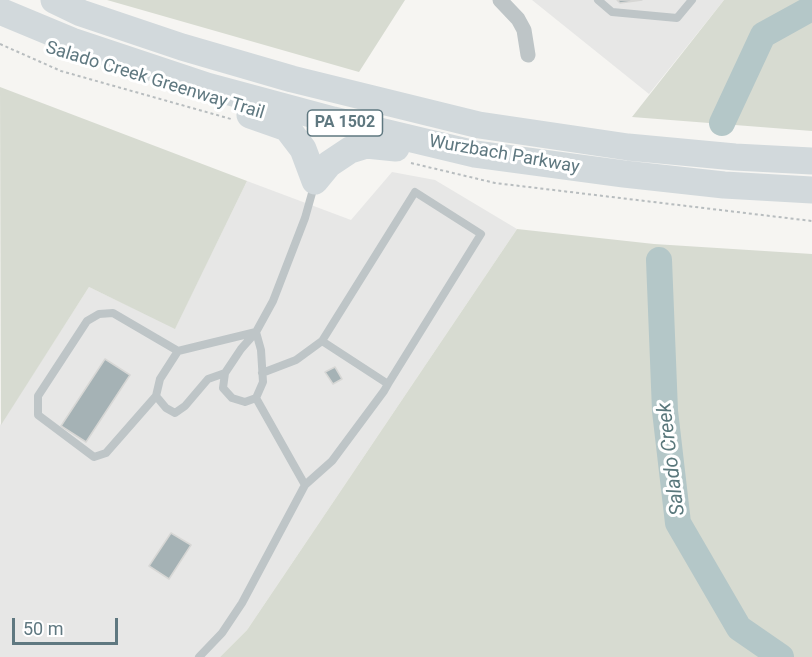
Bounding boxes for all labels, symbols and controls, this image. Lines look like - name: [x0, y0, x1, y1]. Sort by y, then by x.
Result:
- street label: Salado Creek Greenway Trail: [43, 37, 267, 125]
- road number: PA 1502: [308, 110, 382, 136]
- street label: Wurzbach Parkway: [427, 131, 581, 179]
- water label: Salado Creek: [653, 401, 691, 517]
- scale bar: [15, 606, 122, 644]
- text: 50 m: [23, 618, 63, 639]

